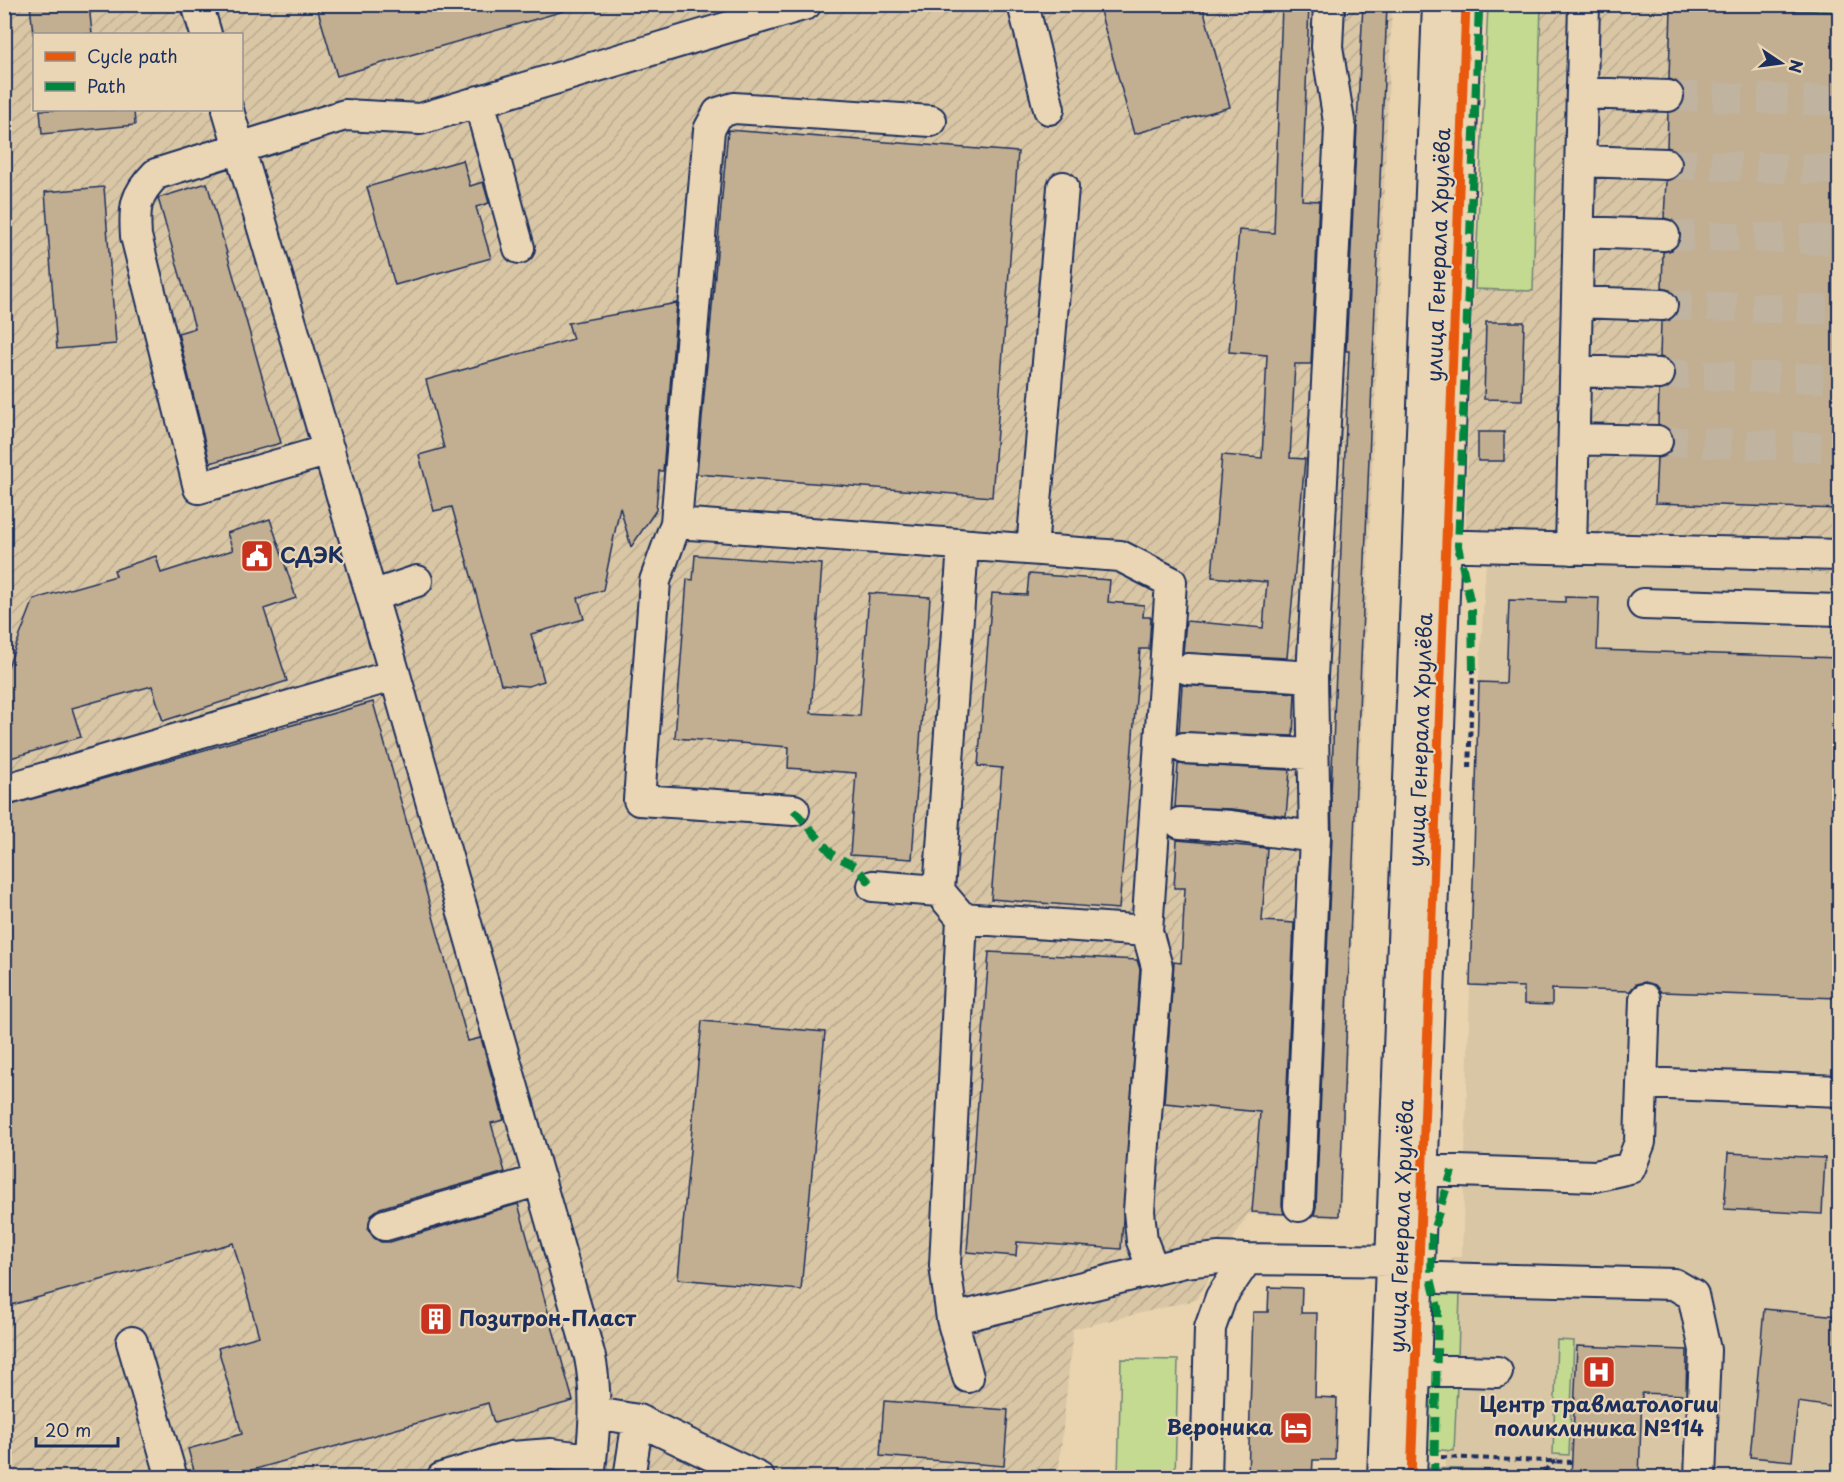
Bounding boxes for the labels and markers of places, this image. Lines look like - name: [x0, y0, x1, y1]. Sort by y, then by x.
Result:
- public building icon: СДЭК: [239, 538, 275, 574]
- place label: СДЭК: [280, 538, 344, 570]
- building icon: Позитрон-Пласт: [418, 1301, 454, 1337]
- place label: Позитрон-Пласт: [459, 1301, 637, 1333]
- hospital icon: Центр травматологии поликлиника №114: [1581, 1354, 1617, 1390]
- place label: Центр травматологии поликлиника №114: [1479, 1387, 1719, 1443]
- place label: Вероника: [1166, 1410, 1273, 1442]
- hotel icon: Вероника: [1278, 1410, 1314, 1446]

